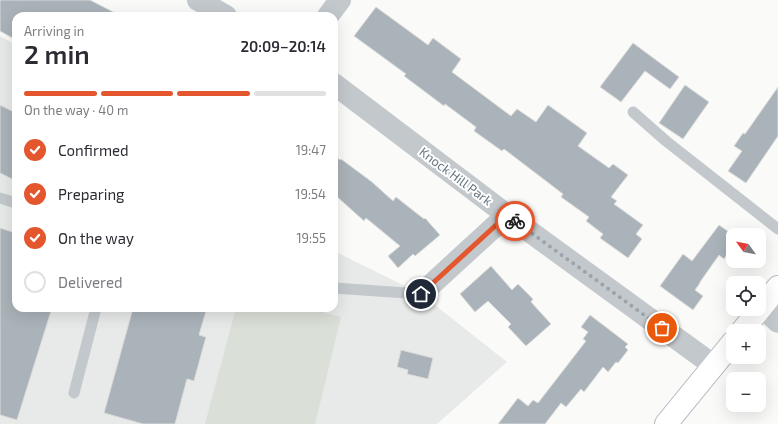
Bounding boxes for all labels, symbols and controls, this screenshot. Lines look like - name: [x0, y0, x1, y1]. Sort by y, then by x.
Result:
- text: Arriving in: [24, 23, 84, 39]
- text: 20:09–20:14: [240, 37, 326, 55]
- text: 2 min: [24, 38, 90, 69]
- text: On the way · 40 m: [24, 102, 128, 118]
- icon: check: [24, 139, 46, 161]
- text: Confirmed: [58, 141, 129, 159]
- text: 19:47: [296, 142, 326, 158]
- street label: Knock Hill Park: [416, 143, 496, 209]
- icon: check: [24, 183, 46, 205]
- text: Preparing: [58, 185, 124, 203]
- text: 19:54: [295, 186, 326, 202]
- courier: [495, 201, 535, 241]
- icon: bike: [504, 210, 526, 232]
- icon: check: [24, 227, 46, 249]
- north arrow: [726, 228, 766, 268]
- map controls: [726, 228, 766, 412]
- text: On the way: [58, 229, 134, 247]
- text: 19:55: [296, 230, 326, 246]
- text: Delivered: [58, 273, 123, 291]
- button: locate: [726, 276, 766, 316]
- pin: [404, 277, 438, 311]
- icon: home: [410, 283, 432, 305]
- pin: [645, 311, 679, 345]
- icon: bag: [651, 317, 673, 339]
- button: +: [726, 324, 766, 364]
- button: −: [726, 372, 766, 412]

